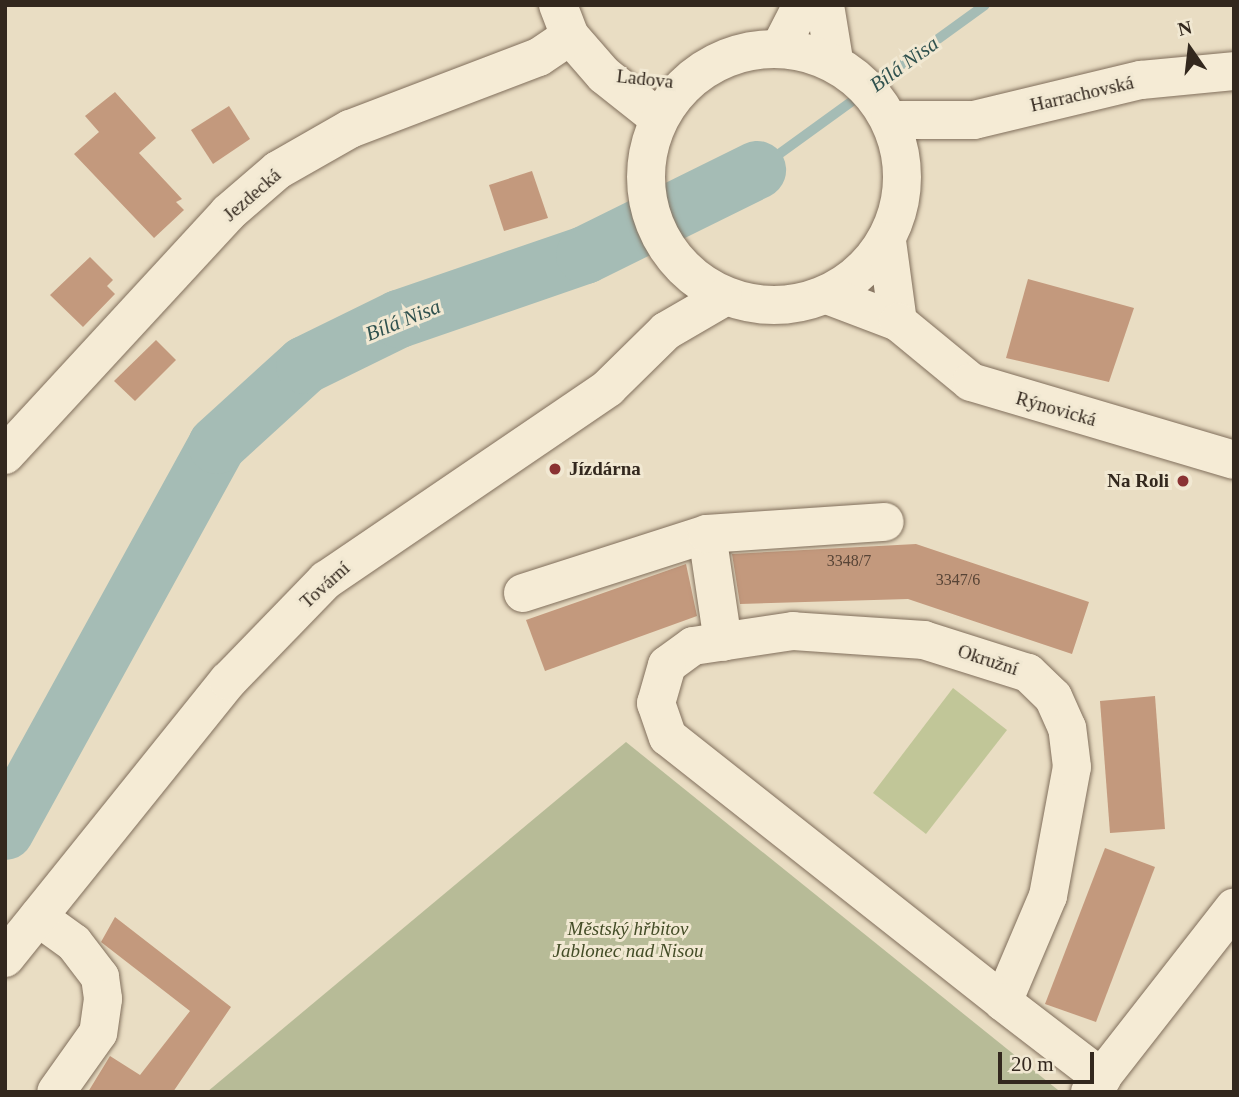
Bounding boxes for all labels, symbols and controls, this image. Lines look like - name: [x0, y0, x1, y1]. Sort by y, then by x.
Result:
- north arrow: [1155, 14, 1225, 84]
- text: N: [1176, 16, 1194, 40]
- water label: Bílá Nisa: [865, 31, 943, 97]
- street label: Ladova: [615, 65, 675, 93]
- street label: Harrachovská: [1028, 71, 1136, 117]
- street label: Jezdecká: [219, 164, 285, 226]
- water label: Bílá Nisa: [362, 294, 444, 346]
- street label: Rýnovická: [1013, 387, 1099, 431]
- place label: Jízdárna: [569, 458, 641, 480]
- marker: Jízdárna: [547, 461, 563, 477]
- place label: Na Roli: [1107, 470, 1169, 492]
- marker: Na Roli: [1175, 473, 1191, 489]
- house number: 3348/7: [827, 551, 871, 571]
- street label: Tovární: [296, 557, 354, 613]
- house number: 3347/6: [936, 570, 980, 590]
- street label: Okružní: [955, 640, 1021, 680]
- park label: Městský hřbitov Jablonec nad Nisou: [553, 918, 703, 962]
- scale bar: [1001, 1038, 1097, 1082]
- text: 20 m: [1011, 1052, 1054, 1076]

